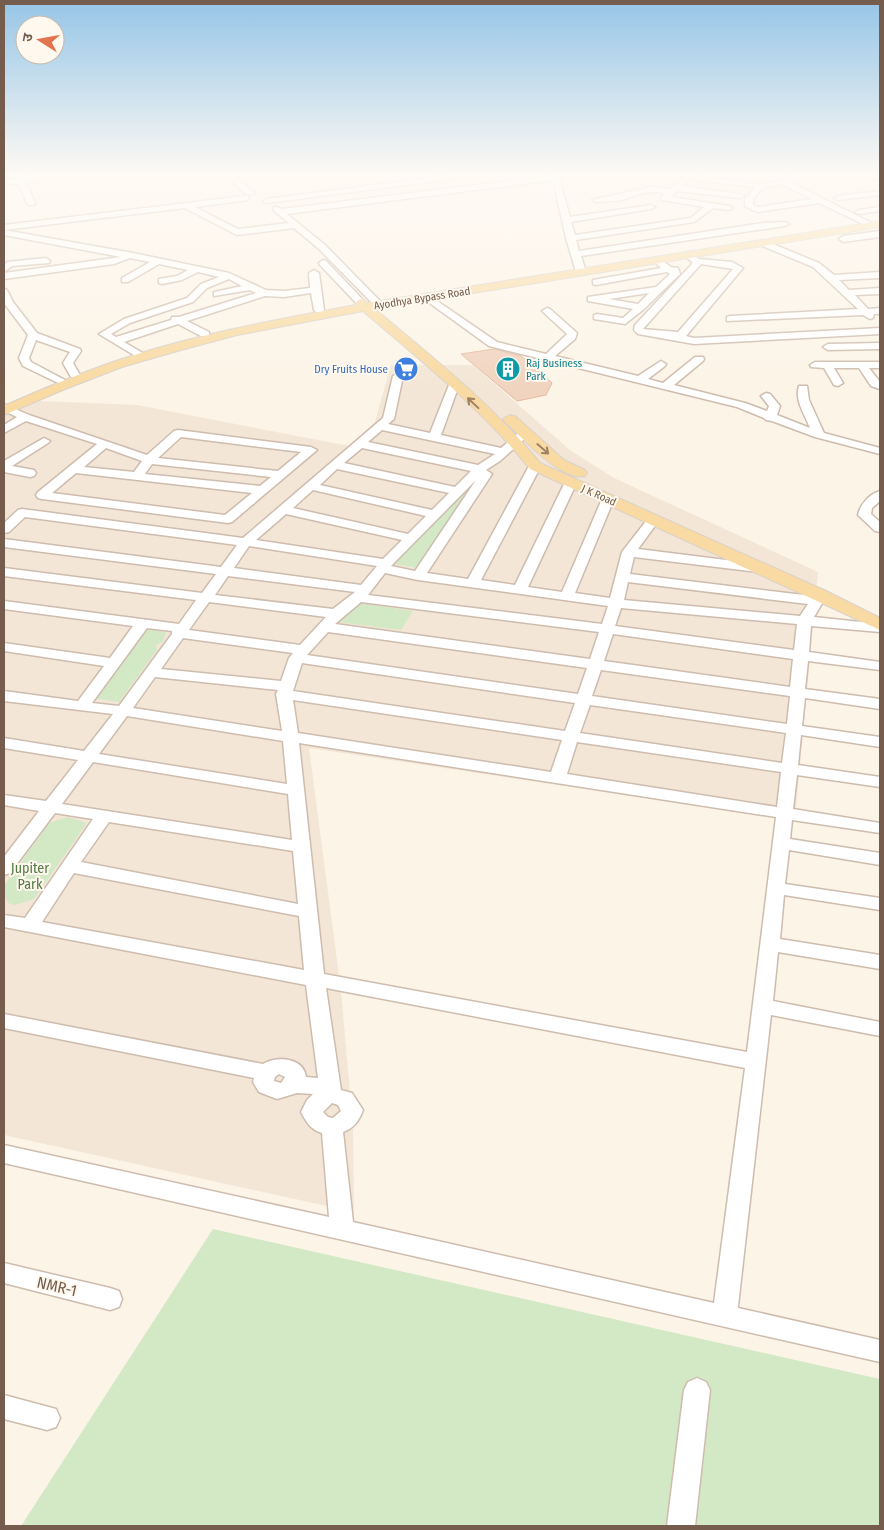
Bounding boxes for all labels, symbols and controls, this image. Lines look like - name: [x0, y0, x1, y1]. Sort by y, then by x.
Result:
- north arrow: [15, 15, 65, 65]
- text: उ: [19, 31, 37, 43]
- street label: Ayodhya Bypass Road: [373, 284, 471, 313]
- supermarket icon: Dry Fruits House: [393, 356, 419, 382]
- building icon: Raj Business Park: [495, 356, 521, 382]
- place label: Raj Business Park: [526, 357, 583, 383]
- place label: Dry Fruits House: [314, 363, 388, 376]
- one-way arrow: [467, 397, 480, 409]
- one-way arrow: [536, 443, 549, 454]
- street label: J K Road: [579, 482, 618, 509]
- park label: Jupiter Park: [11, 860, 49, 893]
- street label: NMR-1: [35, 1273, 79, 1300]

